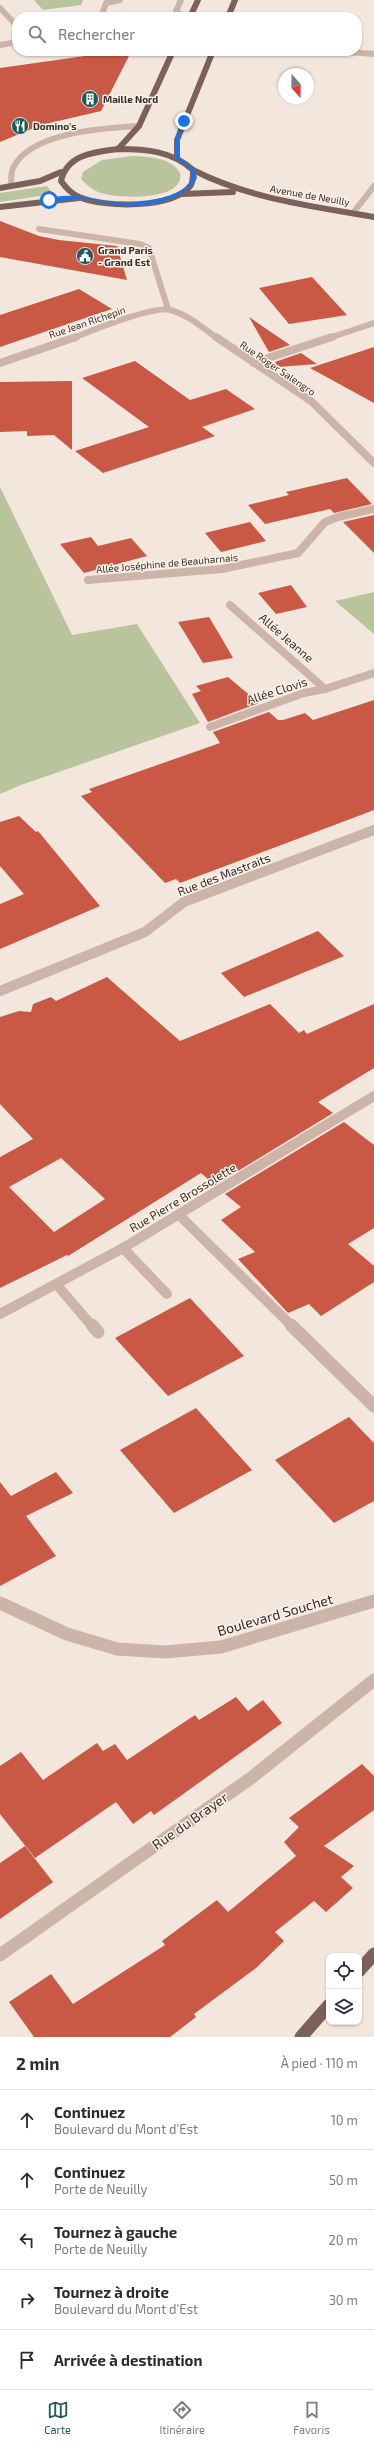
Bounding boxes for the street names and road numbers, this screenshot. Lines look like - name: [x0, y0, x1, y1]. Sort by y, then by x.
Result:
- street label: Avenue de Neuilly: [269, 182, 351, 208]
- street label: Rue Jean Richepin: [47, 303, 127, 341]
- street label: Rue Roger Salengro: [238, 338, 318, 398]
- street label: Allée Joséphine de Beauharnais: [96, 551, 238, 575]
- street label: Allée Jeanne: [257, 610, 317, 665]
- street label: Allée Clovis: [245, 674, 309, 706]
- street label: Rue des Mastraits: [175, 850, 272, 898]
- street label: Rue Pierre Brossolette: [127, 1160, 238, 1235]
- street label: Boulevard Souchet: [215, 1590, 335, 1639]
- street label: Rue du Brayer: [148, 1788, 231, 1853]

